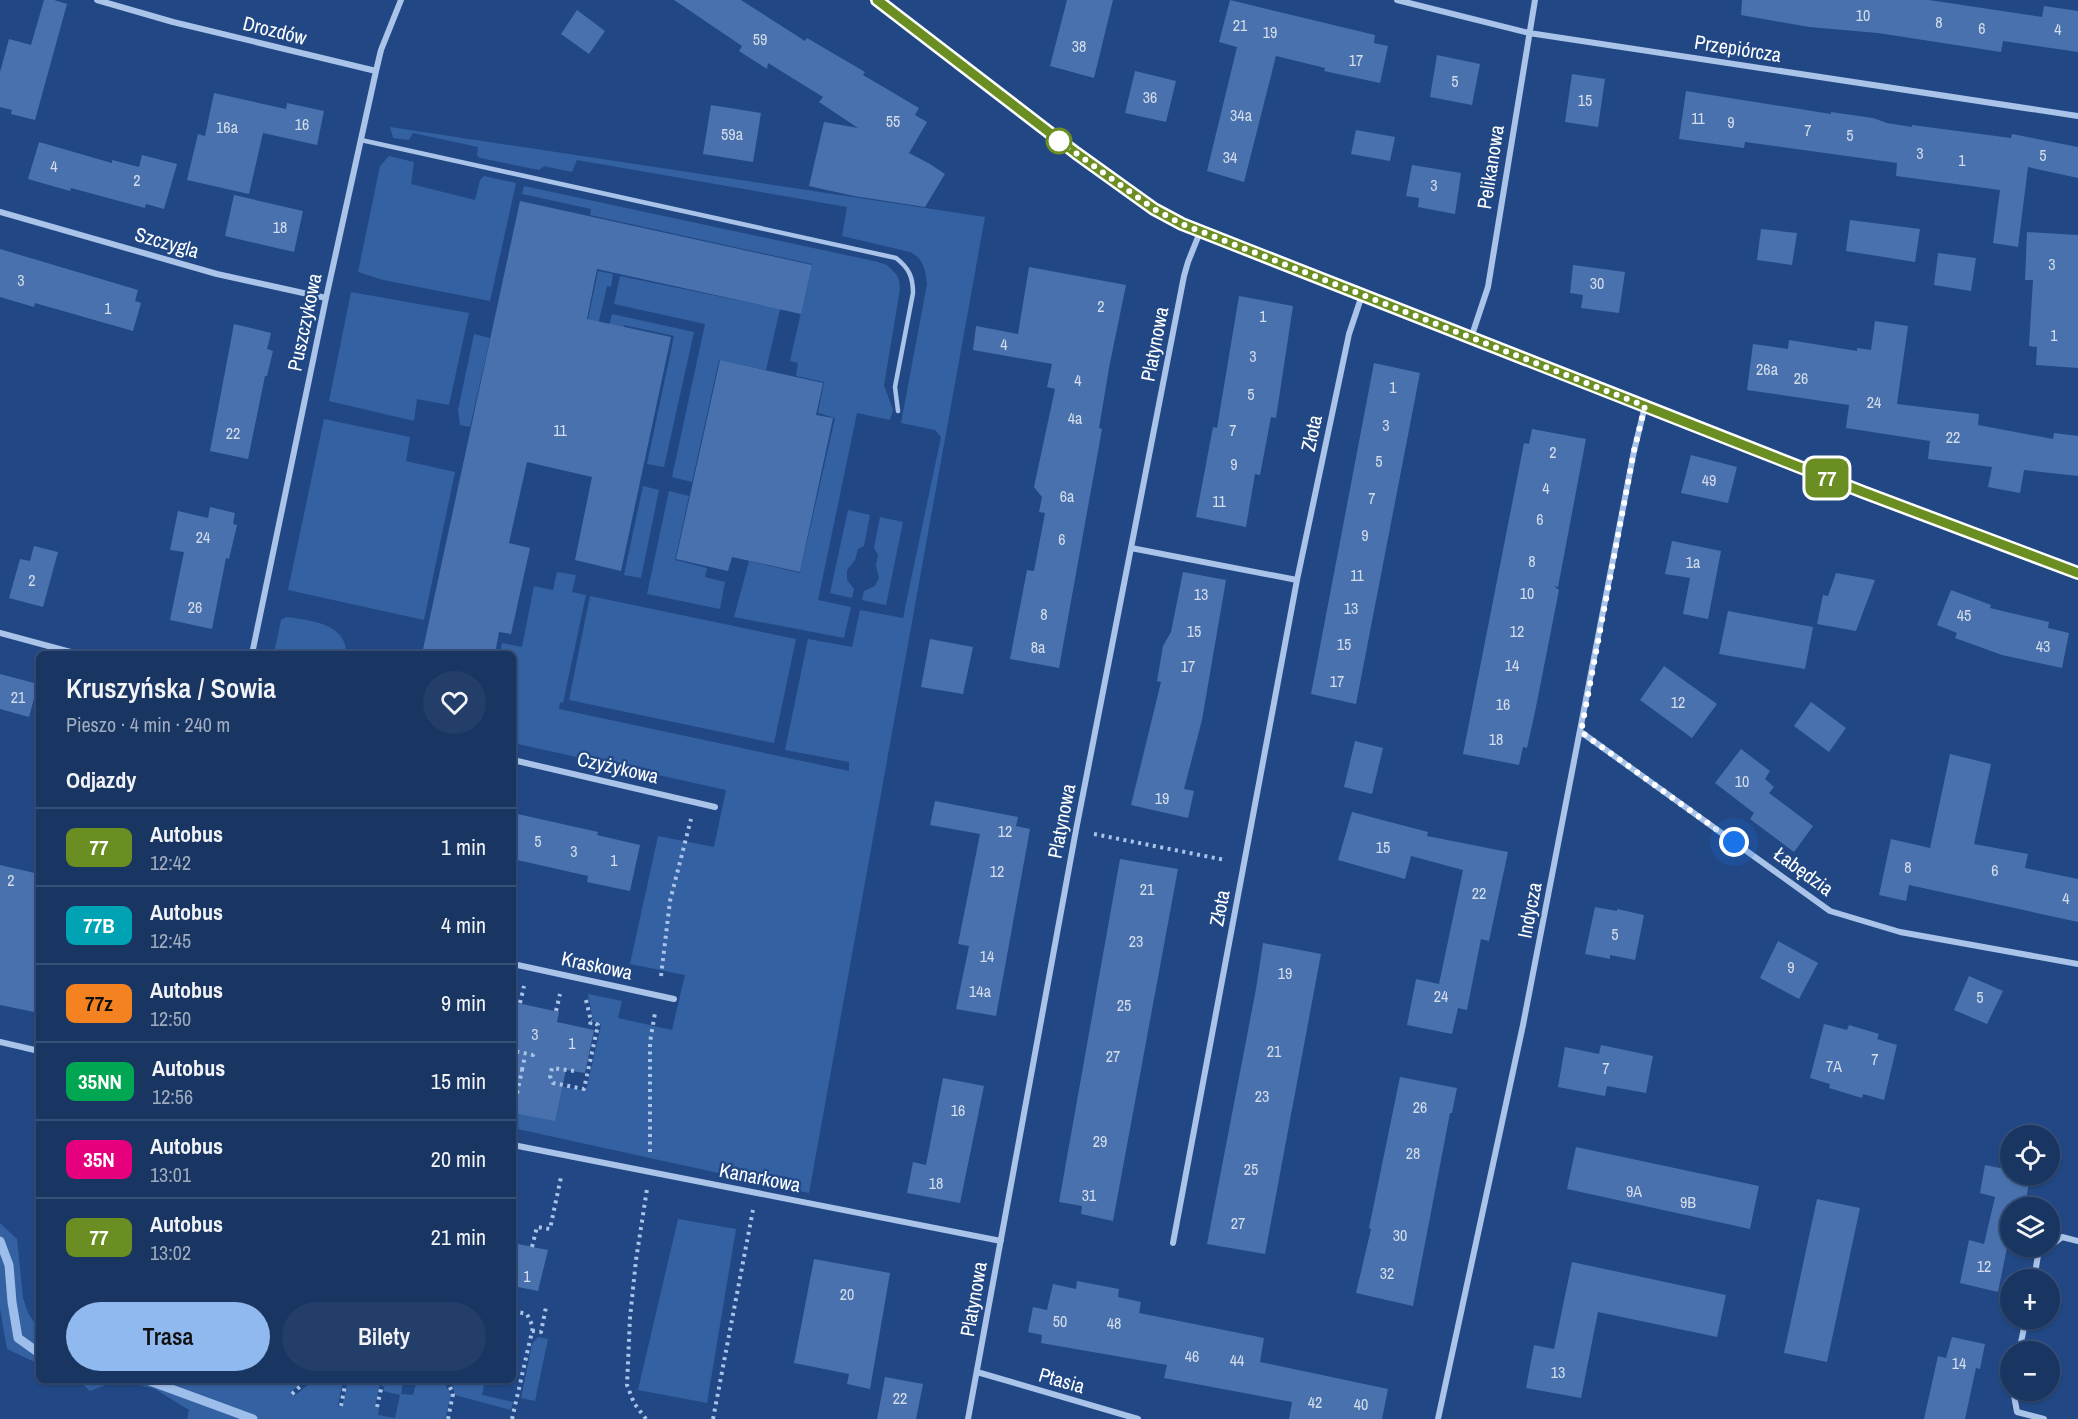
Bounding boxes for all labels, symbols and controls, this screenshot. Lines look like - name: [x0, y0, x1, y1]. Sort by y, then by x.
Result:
- house number: 10: [1856, 4, 1870, 26]
- street label: Drozdów: [240, 9, 310, 51]
- house number: 8: [1935, 11, 1943, 33]
- house number: 21: [1233, 14, 1248, 36]
- house number: 6: [1978, 17, 1986, 39]
- house number: 4: [2054, 18, 2062, 40]
- house number: 19: [1263, 21, 1277, 43]
- house number: 59: [753, 28, 767, 50]
- street label: Przepiórcza: [1693, 28, 1783, 68]
- house number: 38: [1072, 35, 1086, 57]
- house number: 17: [1349, 49, 1363, 71]
- house number: 5: [1451, 70, 1459, 92]
- house number: 36: [1143, 86, 1157, 108]
- house number: 15: [1578, 89, 1592, 111]
- house number: 34a: [1230, 104, 1253, 126]
- house number: 11: [1691, 107, 1706, 129]
- house number: 55: [886, 110, 900, 132]
- house number: 9: [1727, 111, 1735, 133]
- house number: 16: [295, 113, 309, 135]
- house number: 16a: [216, 116, 239, 138]
- house number: 7: [1804, 119, 1812, 141]
- house number: 59a: [721, 123, 744, 145]
- street label: Pelikanowa: [1470, 123, 1510, 211]
- house number: 5: [1846, 124, 1854, 146]
- unlabelled marker: [1046, 128, 1072, 154]
- house number: 3: [1916, 142, 1924, 164]
- house number: 5: [2039, 144, 2047, 166]
- house number: 34: [1223, 146, 1237, 168]
- house number: 1: [1958, 149, 1966, 171]
- house number: 4: [50, 155, 58, 177]
- house number: 2: [133, 169, 141, 191]
- house number: 3: [1430, 174, 1438, 196]
- house number: 18: [273, 216, 287, 238]
- street label: Szczygla: [132, 220, 202, 264]
- house number: 3: [2048, 253, 2056, 275]
- house number: 3: [17, 269, 25, 291]
- street label: Puszczykowa: [280, 271, 328, 373]
- house number: 30: [1590, 272, 1604, 294]
- house number: 2: [1097, 295, 1105, 317]
- house number: 1: [104, 297, 112, 319]
- street label: Platynowa: [1134, 304, 1174, 384]
- house number: 1: [1259, 305, 1267, 327]
- house number: 1: [2050, 324, 2058, 346]
- house number: 4: [1000, 333, 1008, 355]
- house number: 3: [1249, 345, 1257, 367]
- house number: 26a: [1756, 358, 1779, 380]
- house number: 26: [1794, 367, 1808, 389]
- house number: 4: [1074, 369, 1082, 391]
- house number: 1: [1389, 376, 1397, 398]
- house number: 5: [1247, 383, 1255, 405]
- house number: 24: [1867, 391, 1881, 413]
- house number: 4a: [1068, 407, 1083, 429]
- street label: Złota: [1294, 412, 1328, 454]
- house number: 3: [1382, 414, 1390, 436]
- house number: 11: [553, 419, 568, 441]
- house number: 7: [1229, 419, 1237, 441]
- house number: 22: [226, 422, 240, 444]
- house number: 22: [1946, 426, 1960, 448]
- house number: 2: [1549, 441, 1557, 463]
- house number: 5: [1375, 450, 1383, 472]
- house number: 9: [1230, 453, 1238, 475]
- line badge: 77: [1800, 458, 1854, 498]
- text: 77: [1817, 464, 1837, 493]
- house number: 49: [1702, 469, 1716, 491]
- house number: 4: [1542, 477, 1550, 499]
- house number: 6a: [1060, 485, 1075, 507]
- house number: 7: [1368, 487, 1376, 509]
- house number: 11: [1212, 490, 1227, 512]
- house number: 6: [1536, 508, 1544, 530]
- house number: 9: [1361, 524, 1369, 546]
- house number: 24: [196, 526, 210, 548]
- house number: 6: [1058, 528, 1066, 550]
- house number: 8: [1528, 550, 1536, 572]
- house number: 1a: [1686, 551, 1701, 573]
- house number: 11: [1350, 564, 1365, 586]
- house number: 2: [28, 569, 36, 591]
- house number: 10: [1520, 582, 1534, 604]
- house number: 13: [1194, 583, 1208, 605]
- house number: 26: [188, 596, 202, 618]
- house number: 13: [1344, 597, 1358, 619]
- house number: 8: [1040, 603, 1048, 625]
- house number: 45: [1957, 604, 1971, 626]
- house number: 15: [1187, 620, 1201, 642]
- house number: 12: [1510, 620, 1524, 642]
- house number: 15: [1337, 633, 1351, 655]
- house number: 43: [2036, 635, 2050, 657]
- house number: 8a: [1031, 636, 1046, 658]
- house number: 14: [1505, 654, 1519, 676]
- house number: 17: [1181, 655, 1195, 677]
- text: Kruszyńska / Sowia: [66, 669, 276, 707]
- house number: 17: [1330, 670, 1344, 692]
- button: heart: [423, 671, 486, 734]
- house number: 21: [11, 686, 26, 708]
- house number: 12: [1671, 691, 1685, 713]
- house number: 16: [1496, 693, 1510, 715]
- text: Pieszo · 4 min · 240 m: [66, 711, 230, 738]
- house number: 18: [1489, 728, 1503, 750]
- street label: Czyżykowa: [575, 745, 661, 789]
- text: Odjazdy: [66, 765, 136, 795]
- house number: 10: [1735, 770, 1749, 792]
- street label: Platynowa: [1041, 781, 1081, 861]
- house number: 19: [1155, 787, 1169, 809]
- text: Autobus: [150, 819, 223, 849]
- house number: 12: [998, 820, 1012, 842]
- your location: [1719, 827, 1749, 857]
- house number: 5: [534, 830, 542, 852]
- text: 1 min: [441, 832, 486, 862]
- text: 77: [89, 833, 109, 862]
- house number: 15: [1376, 836, 1390, 858]
- house number: 3: [570, 840, 578, 862]
- street label: Łabędzia: [1769, 840, 1839, 902]
- text: 12:42: [150, 849, 191, 876]
- house number: 1: [610, 849, 618, 871]
- house number: 8: [1904, 856, 1912, 878]
- house number: 6: [1991, 859, 1999, 881]
- house number: 12: [990, 860, 1004, 882]
- house number: 2: [7, 869, 15, 891]
- house number: 21: [1140, 878, 1155, 900]
- street label: Indycza: [1510, 880, 1548, 940]
- house number: 22: [1472, 882, 1486, 904]
- house number: 4: [2062, 887, 2070, 909]
- street label: Złota: [1202, 888, 1236, 928]
- text: Autobus: [150, 897, 223, 927]
- text: 4 min: [441, 910, 486, 940]
- text: 77B: [83, 911, 115, 940]
- house number: 5: [1611, 923, 1619, 945]
- text: 12:45: [150, 927, 191, 954]
- house number: 23: [1129, 930, 1143, 952]
- street label: Kraskowa: [559, 944, 635, 986]
- house number: 14: [980, 945, 994, 967]
- house number: 9: [1787, 956, 1795, 978]
- house number: 19: [1278, 962, 1292, 984]
- text: Autobus: [150, 975, 223, 1005]
- house number: 14a: [969, 980, 992, 1002]
- house number: 24: [1434, 985, 1448, 1007]
- house number: 5: [1976, 986, 1984, 1008]
- text: 9 min: [441, 988, 486, 1018]
- text: 77z: [85, 989, 113, 1018]
- house number: 25: [1117, 994, 1131, 1016]
- text: 12:50: [150, 1005, 191, 1032]
- house number: 3: [531, 1023, 539, 1045]
- house number: 1: [568, 1032, 576, 1054]
- house number: 21: [1267, 1040, 1282, 1062]
- house number: 27: [1106, 1045, 1120, 1067]
- house number: 7: [1871, 1048, 1879, 1070]
- text: Autobus: [152, 1053, 225, 1083]
- house number: 7A: [1826, 1055, 1842, 1077]
- house number: 7: [1602, 1057, 1610, 1079]
- text: 15 min: [431, 1066, 486, 1096]
- text: 35NN: [78, 1067, 122, 1096]
- text: 12:56: [152, 1083, 193, 1110]
- house number: 23: [1255, 1085, 1269, 1107]
- house number: 26: [1413, 1096, 1427, 1118]
- house number: 16: [951, 1099, 965, 1121]
- map controls: [2000, 1125, 2060, 1401]
- button: locate: [2000, 1125, 2060, 1185]
- house number: 29: [1093, 1130, 1107, 1152]
- text: Autobus: [150, 1131, 223, 1161]
- house number: 28: [1406, 1142, 1420, 1164]
- text: 20 min: [431, 1144, 486, 1174]
- text: 35N: [83, 1145, 115, 1174]
- street label: Kanarkowa: [717, 1156, 803, 1198]
- house number: 25: [1244, 1158, 1258, 1180]
- text: 13:01: [150, 1161, 191, 1188]
- house number: 18: [929, 1172, 943, 1194]
- house number: 9A: [1626, 1180, 1642, 1202]
- house number: 31: [1082, 1184, 1097, 1206]
- house number: 9B: [1680, 1191, 1696, 1213]
- button: layers: [2000, 1197, 2060, 1257]
- text: Autobus: [150, 1209, 223, 1239]
- house number: 27: [1231, 1212, 1245, 1234]
- text: 21 min: [431, 1222, 486, 1252]
- text: 77: [89, 1223, 109, 1252]
- house number: 30: [1393, 1224, 1407, 1246]
- text: 13:02: [150, 1239, 191, 1266]
- house number: 12: [1977, 1255, 1991, 1277]
- street label: Platynowa: [953, 1259, 993, 1339]
- house number: 32: [1380, 1262, 1394, 1284]
- house number: 1: [523, 1265, 531, 1287]
- button: +: [2000, 1269, 2060, 1329]
- house number: 20: [840, 1283, 854, 1305]
- button: Trasa: [66, 1302, 270, 1371]
- button: Bilety: [282, 1302, 486, 1371]
- house number: 50: [1053, 1310, 1067, 1332]
- house number: 48: [1107, 1312, 1121, 1334]
- button: −: [2000, 1341, 2060, 1401]
- house number: 46: [1185, 1345, 1199, 1367]
- house number: 44: [1230, 1349, 1244, 1371]
- house number: 14: [1952, 1352, 1966, 1374]
- street label: Ptasia: [1036, 1361, 1088, 1399]
- house number: 13: [1551, 1361, 1565, 1383]
- house number: 22: [893, 1387, 907, 1409]
- house number: 42: [1308, 1391, 1322, 1413]
- house number: 40: [1354, 1393, 1368, 1415]

